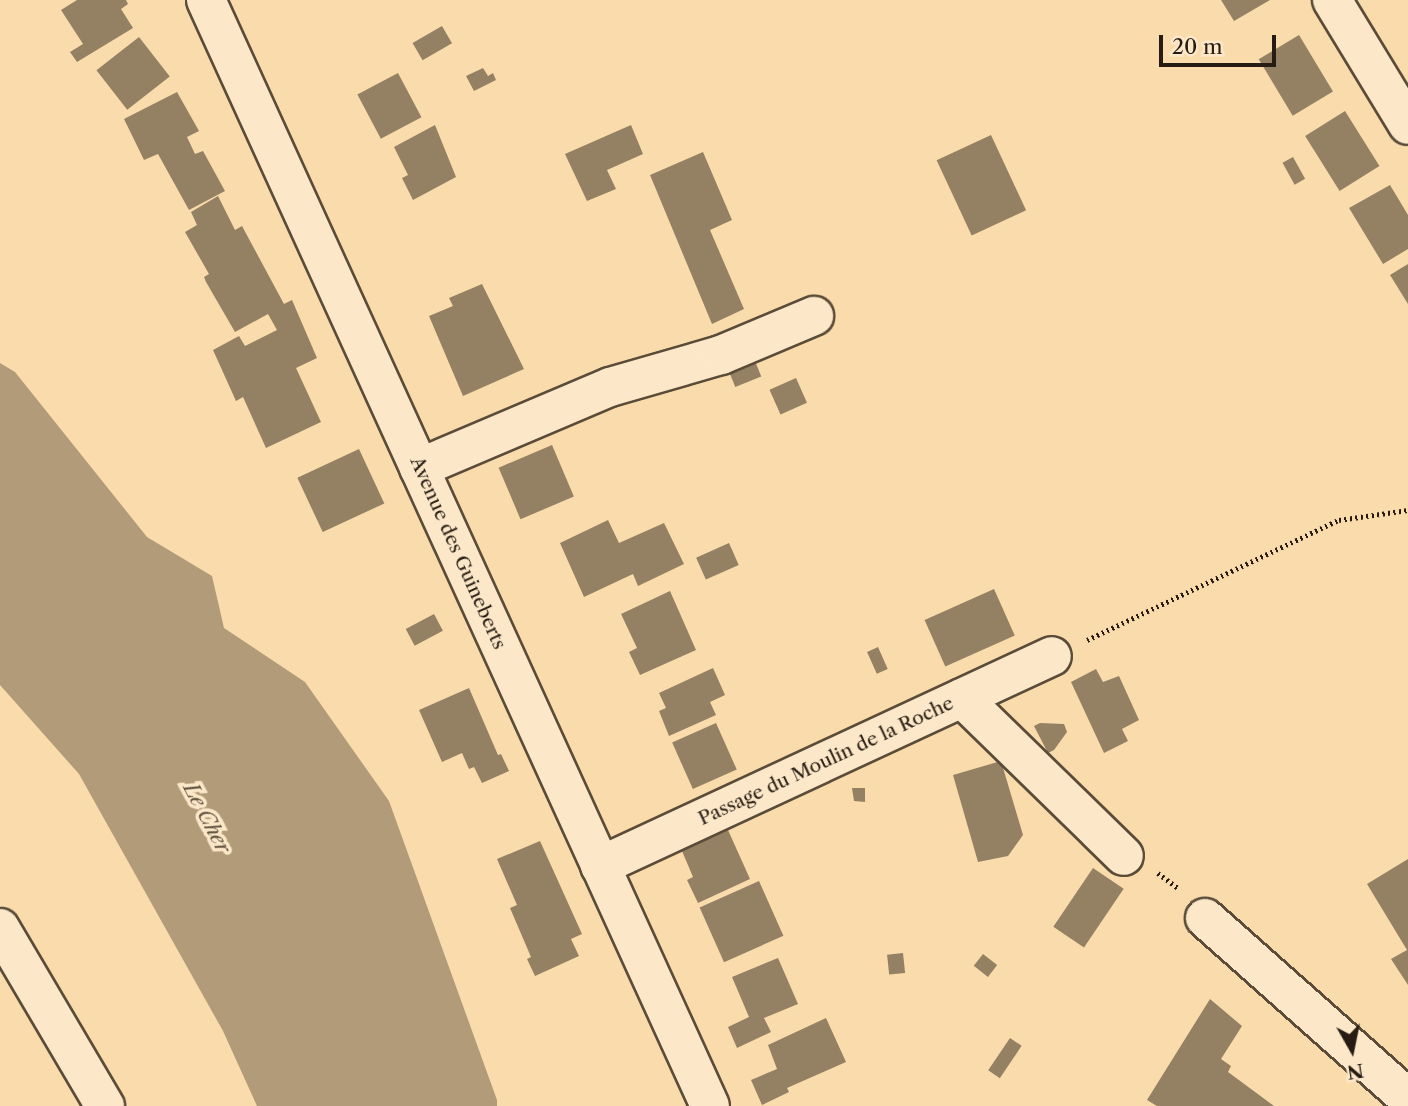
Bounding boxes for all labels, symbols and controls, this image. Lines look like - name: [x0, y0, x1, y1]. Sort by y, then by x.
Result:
- scale bar: [1163, 21, 1280, 65]
- text: 20 m: [1172, 34, 1223, 59]
- street label: Avenue des Guineberts: [405, 453, 511, 653]
- street label: Passage du Moulin de la Roche: [695, 692, 957, 830]
- water label: Le Cher: [178, 778, 236, 858]
- north arrow: [1317, 1015, 1387, 1085]
- text: N: [1345, 1059, 1365, 1084]

